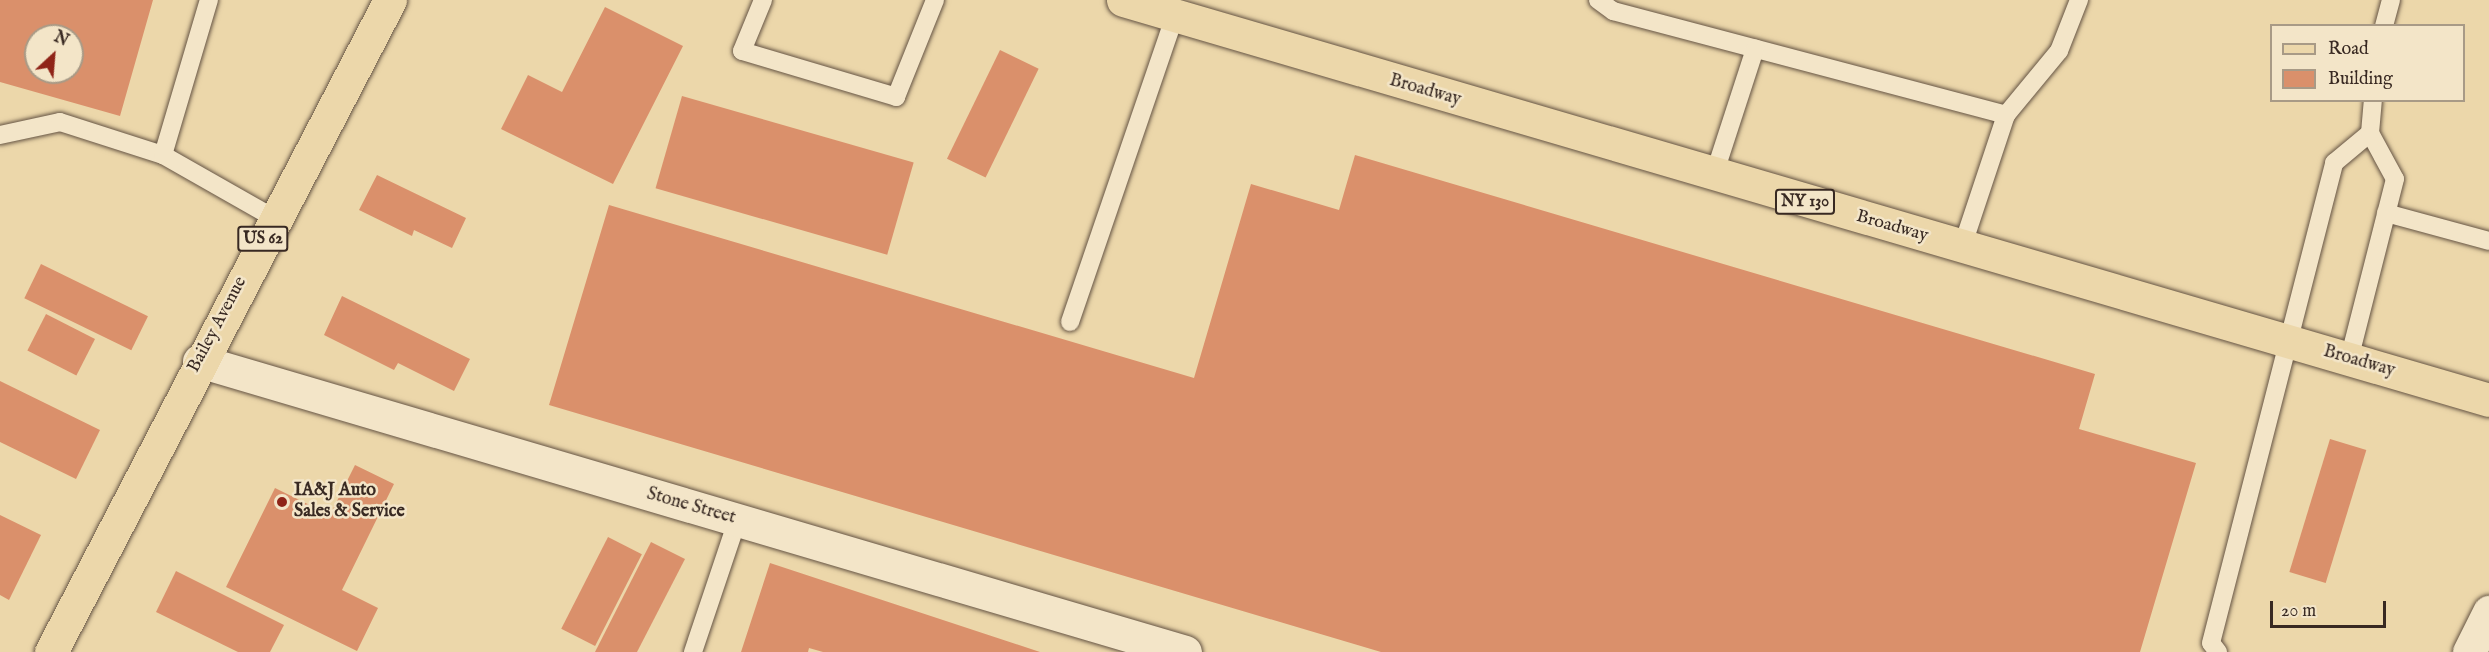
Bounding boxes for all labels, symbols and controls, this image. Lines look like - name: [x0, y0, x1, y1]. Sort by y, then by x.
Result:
- north arrow: [24, 24, 84, 84]
- legend: [2270, 24, 2465, 102]
- text: N: [50, 28, 72, 52]
- text: Road: [2328, 38, 2369, 61]
- text: Building: [2328, 68, 2393, 91]
- street label: Broadway: [1387, 70, 1463, 112]
- road number: NY 130: [1774, 189, 1836, 215]
- street label: Broadway: [1854, 206, 1930, 248]
- road number: US 62: [236, 226, 290, 252]
- street label: Bailey Avenue: [184, 273, 252, 377]
- street label: Broadway: [2321, 341, 2397, 383]
- place label: IA&J Auto Sales & Service: [294, 481, 405, 524]
- street label: Stone Street: [644, 484, 738, 530]
- marker: IA&J Auto Sales & Service: [275, 495, 289, 509]
- scale bar: [2273, 589, 2388, 627]
- text: 20 m: [2281, 600, 2316, 623]

